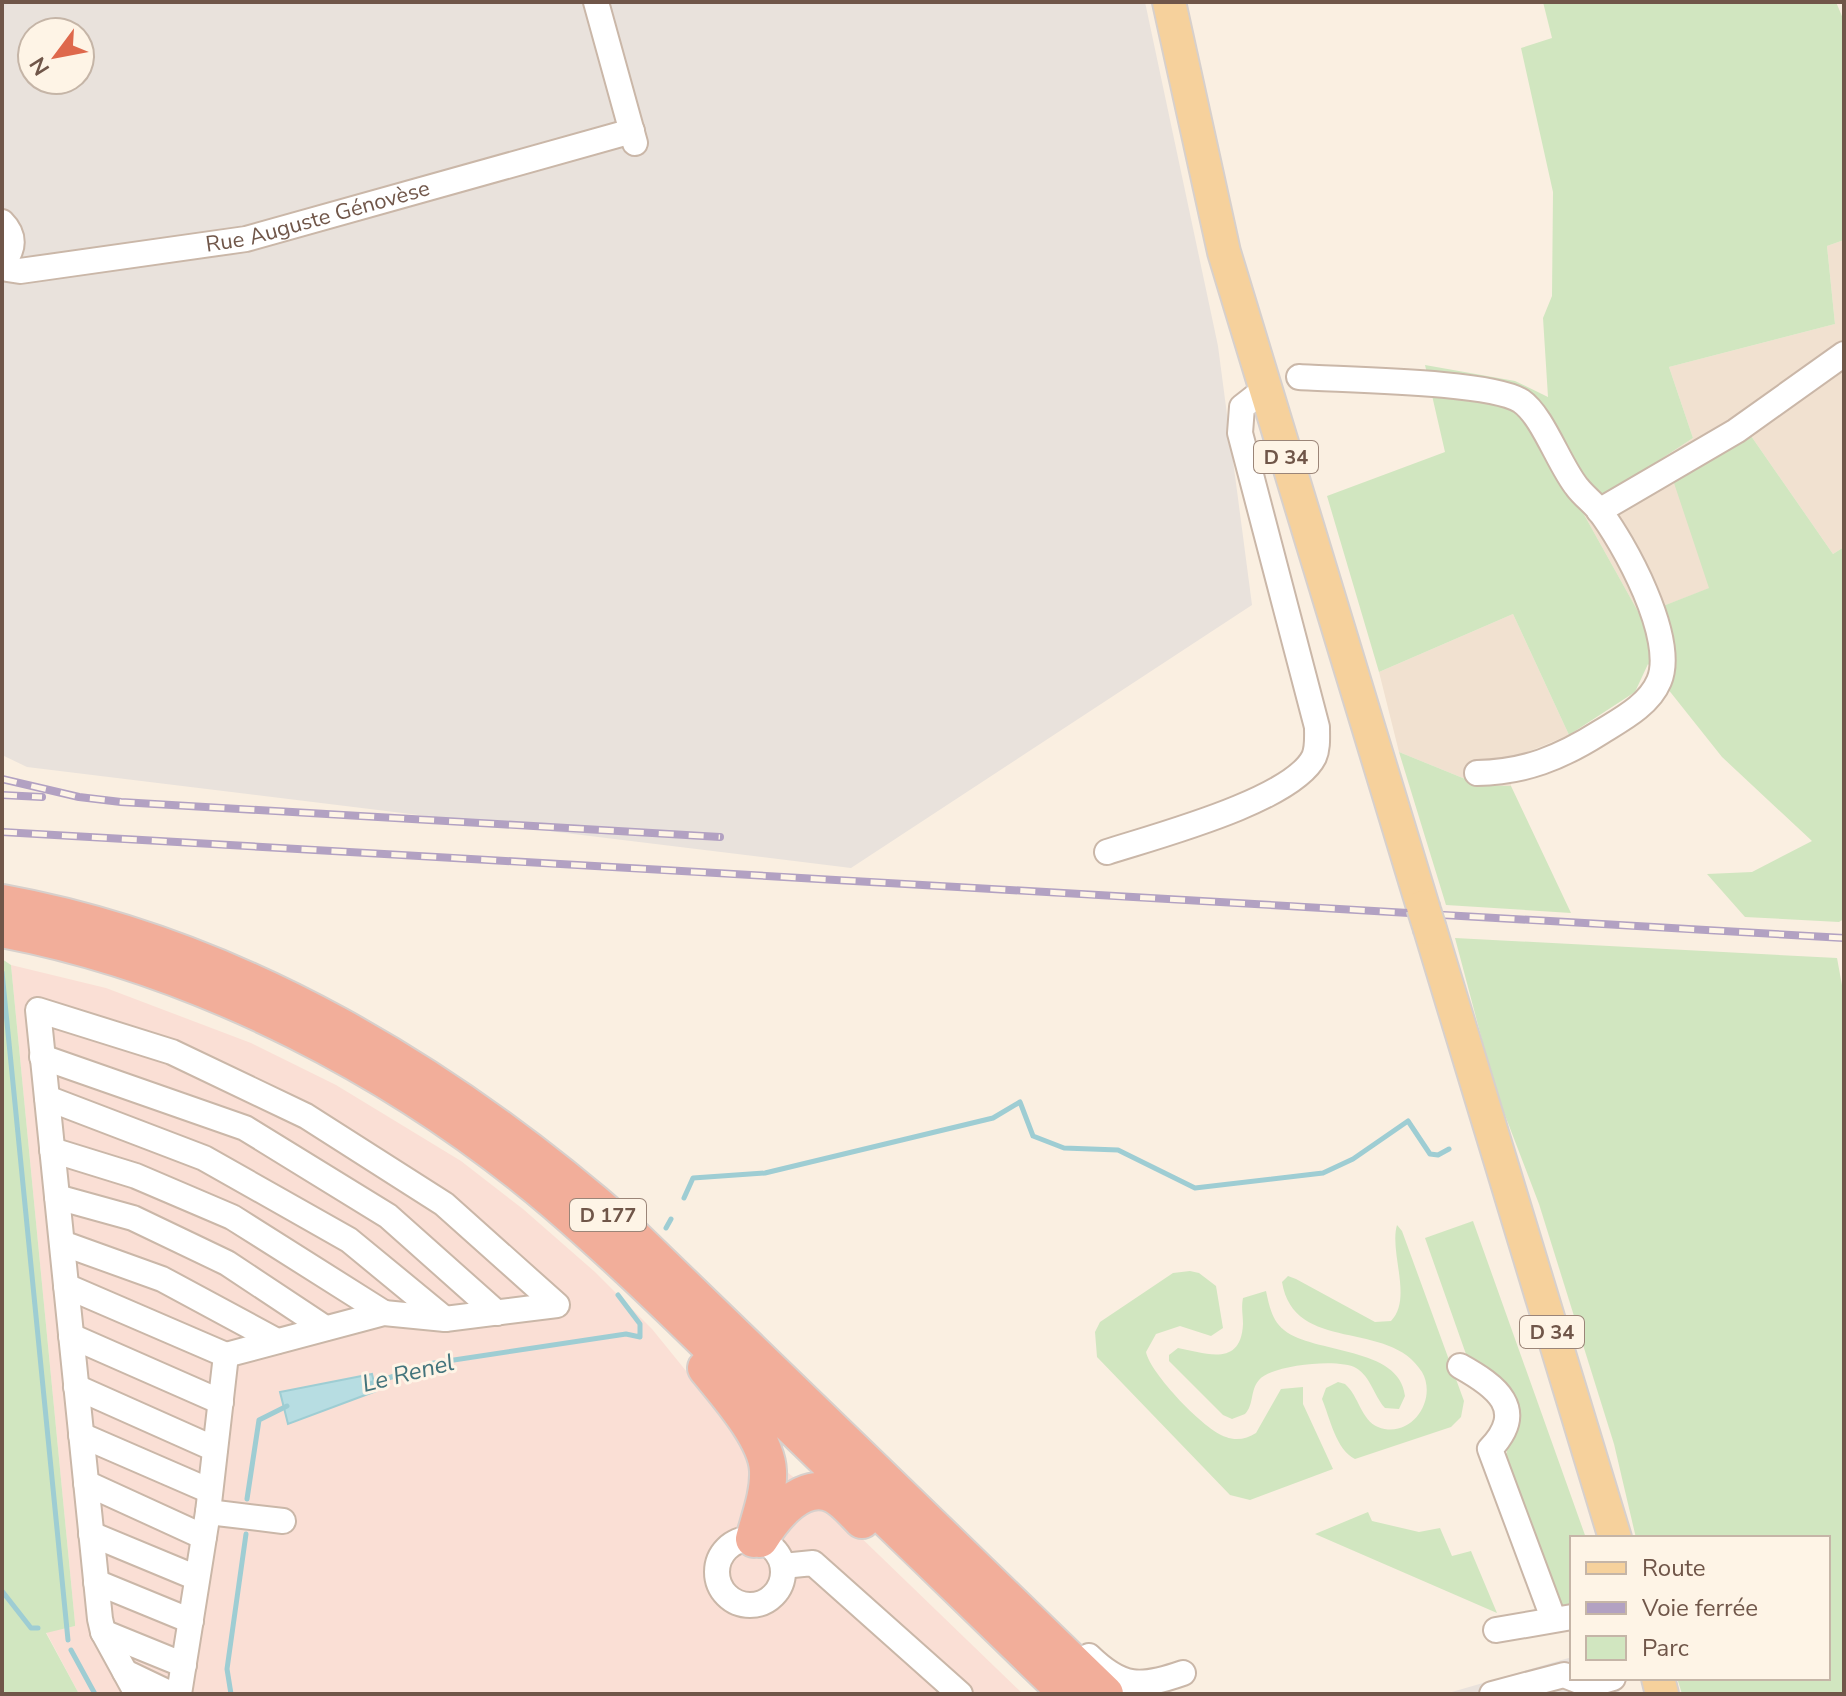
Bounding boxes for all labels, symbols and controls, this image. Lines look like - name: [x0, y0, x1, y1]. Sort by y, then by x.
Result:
- north arrow: [16, 16, 96, 96]
- text: N: [23, 51, 57, 81]
- street label: Rue Auguste Génovèse: [204, 173, 433, 260]
- road number: D 34: [1254, 441, 1318, 473]
- road number: D 177: [570, 1199, 646, 1231]
- road number: D 34: [1520, 1316, 1584, 1348]
- water label: Le Renel: [359, 1346, 457, 1400]
- legend: [1570, 1536, 1830, 1680]
- text: Route: [1642, 1552, 1706, 1584]
- text: Voie ferrée: [1641, 1592, 1758, 1624]
- text: Parc: [1642, 1632, 1689, 1664]

